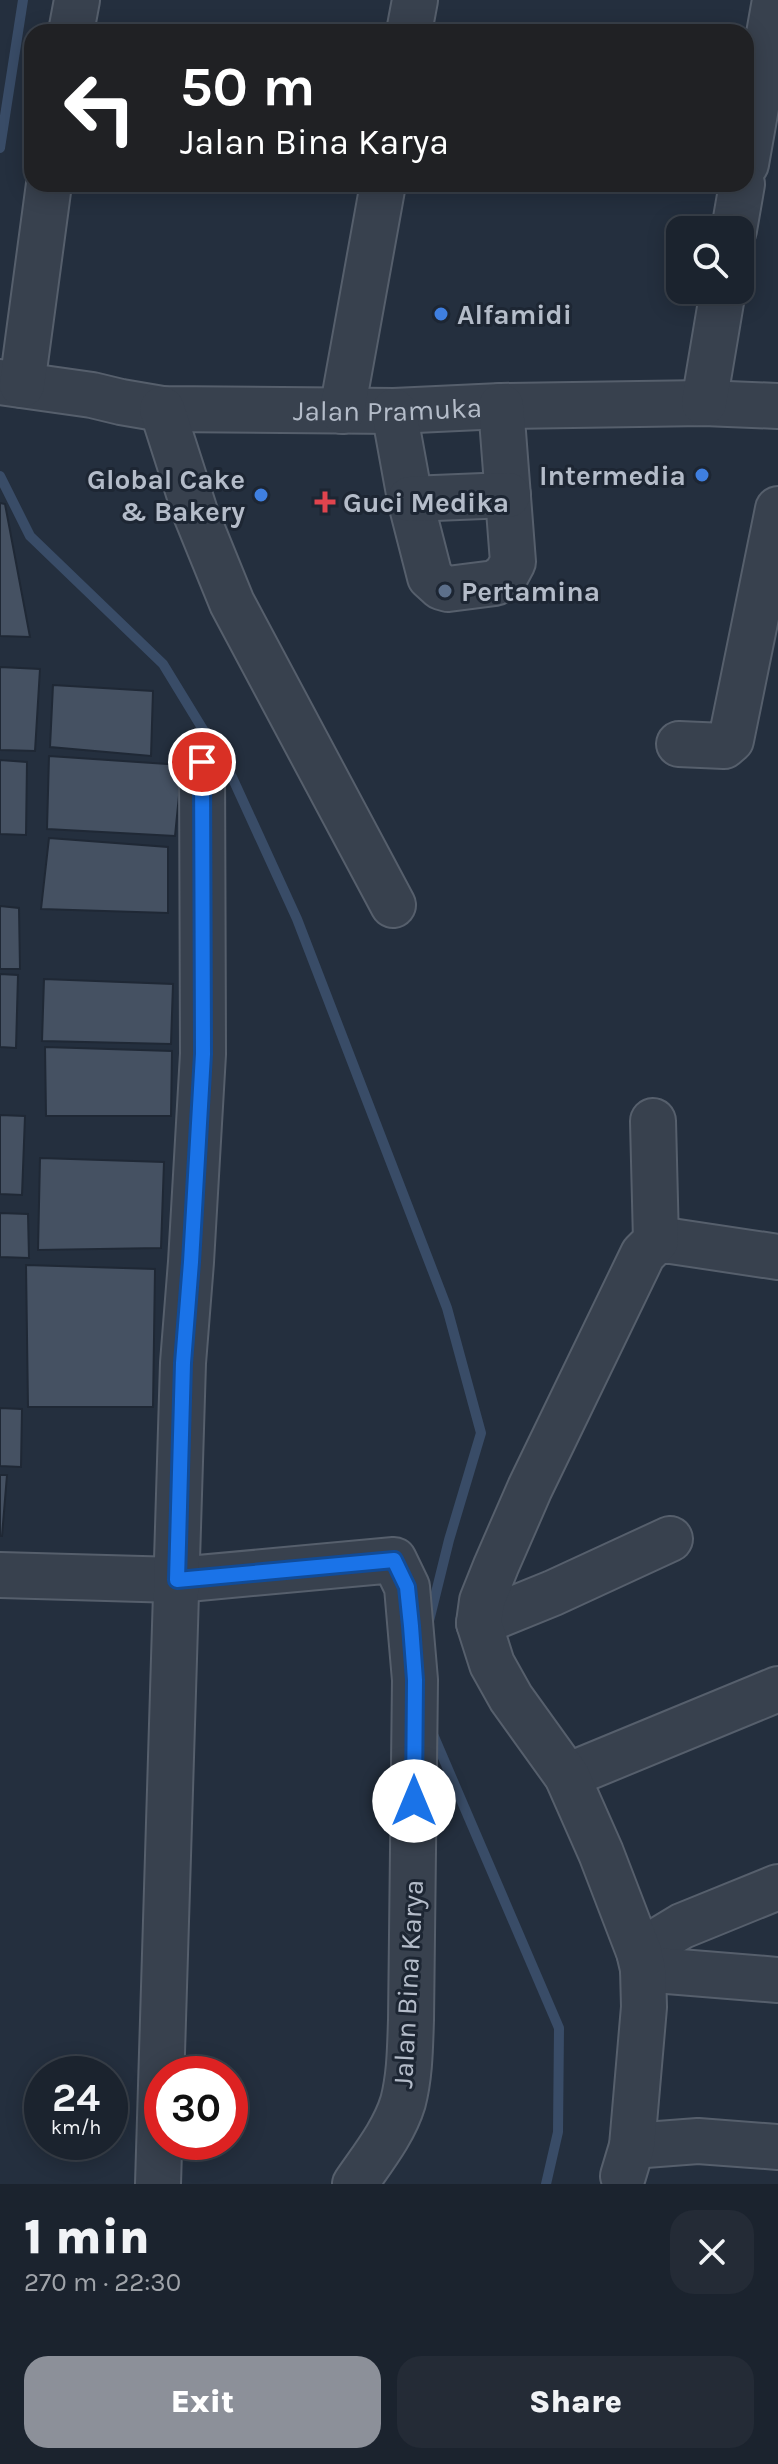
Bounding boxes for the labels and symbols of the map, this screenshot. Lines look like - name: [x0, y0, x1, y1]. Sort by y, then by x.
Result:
- place label: Alfamidi: [457, 298, 572, 331]
- marker: Alfamidi: [432, 305, 450, 323]
- street label: Jalan Pramuka: [293, 390, 483, 428]
- place label: Intermedia: [539, 459, 686, 492]
- place label: Global Cake & Bakery: [87, 463, 245, 528]
- marker: Intermedia: [693, 466, 711, 484]
- marker: Global Cake & Bakery: [252, 486, 270, 504]
- place label: Guci Medika: [343, 486, 509, 519]
- marker: Guci Medika: [314, 491, 336, 513]
- place label: Pertamina: [461, 575, 600, 608]
- marker: Pertamina: [436, 582, 454, 600]
- pin: [168, 728, 236, 796]
- position arrow: [372, 1759, 456, 1843]
- street label: Jalan Bina Karya: [386, 1879, 430, 2089]
- speed limit sign: 30: [144, 2056, 248, 2160]

